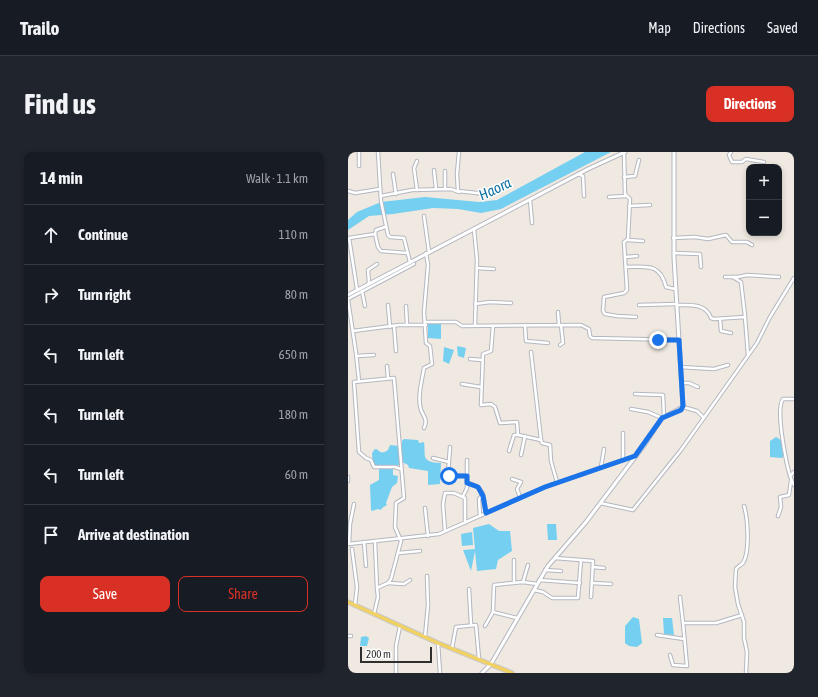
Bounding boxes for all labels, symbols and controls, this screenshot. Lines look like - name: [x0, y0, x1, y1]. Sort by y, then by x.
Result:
- text: Trailo: [20, 17, 59, 39]
- text: Map: [648, 20, 671, 36]
- text: Directions: [693, 20, 745, 36]
- text: Saved: [767, 20, 798, 36]
- button: Directions: [706, 86, 794, 122]
- text: Find us: [24, 88, 96, 120]
- map controls: [746, 164, 782, 236]
- button: +: [746, 164, 782, 200]
- text: 14 min: [40, 168, 83, 188]
- text: Walk · 1.1 km: [246, 171, 308, 186]
- water label: Haora: [476, 174, 514, 203]
- button: −: [746, 200, 782, 236]
- icon: ahead: [40, 224, 62, 246]
- text: Continue: [78, 226, 128, 243]
- text: 110 m: [279, 227, 308, 242]
- icon: right: [40, 284, 62, 306]
- text: Turn right: [78, 286, 131, 303]
- text: 80 m: [285, 287, 308, 302]
- route end: [649, 331, 667, 349]
- icon: left: [40, 344, 62, 366]
- text: Turn left: [78, 346, 124, 363]
- text: 650 m: [279, 347, 308, 362]
- icon: left: [40, 404, 62, 426]
- text: Turn left: [78, 406, 124, 423]
- text: 180 m: [279, 407, 308, 422]
- icon: left: [40, 464, 62, 486]
- text: Turn left: [78, 466, 124, 483]
- text: 60 m: [285, 467, 308, 482]
- route start: [440, 467, 458, 485]
- icon: arrive: [40, 524, 62, 546]
- text: Arrive at destination: [78, 526, 189, 543]
- button: Save: [40, 576, 170, 612]
- button: Share: [178, 576, 308, 612]
- scale bar: [360, 645, 432, 664]
- text: 200 m: [366, 648, 391, 660]

